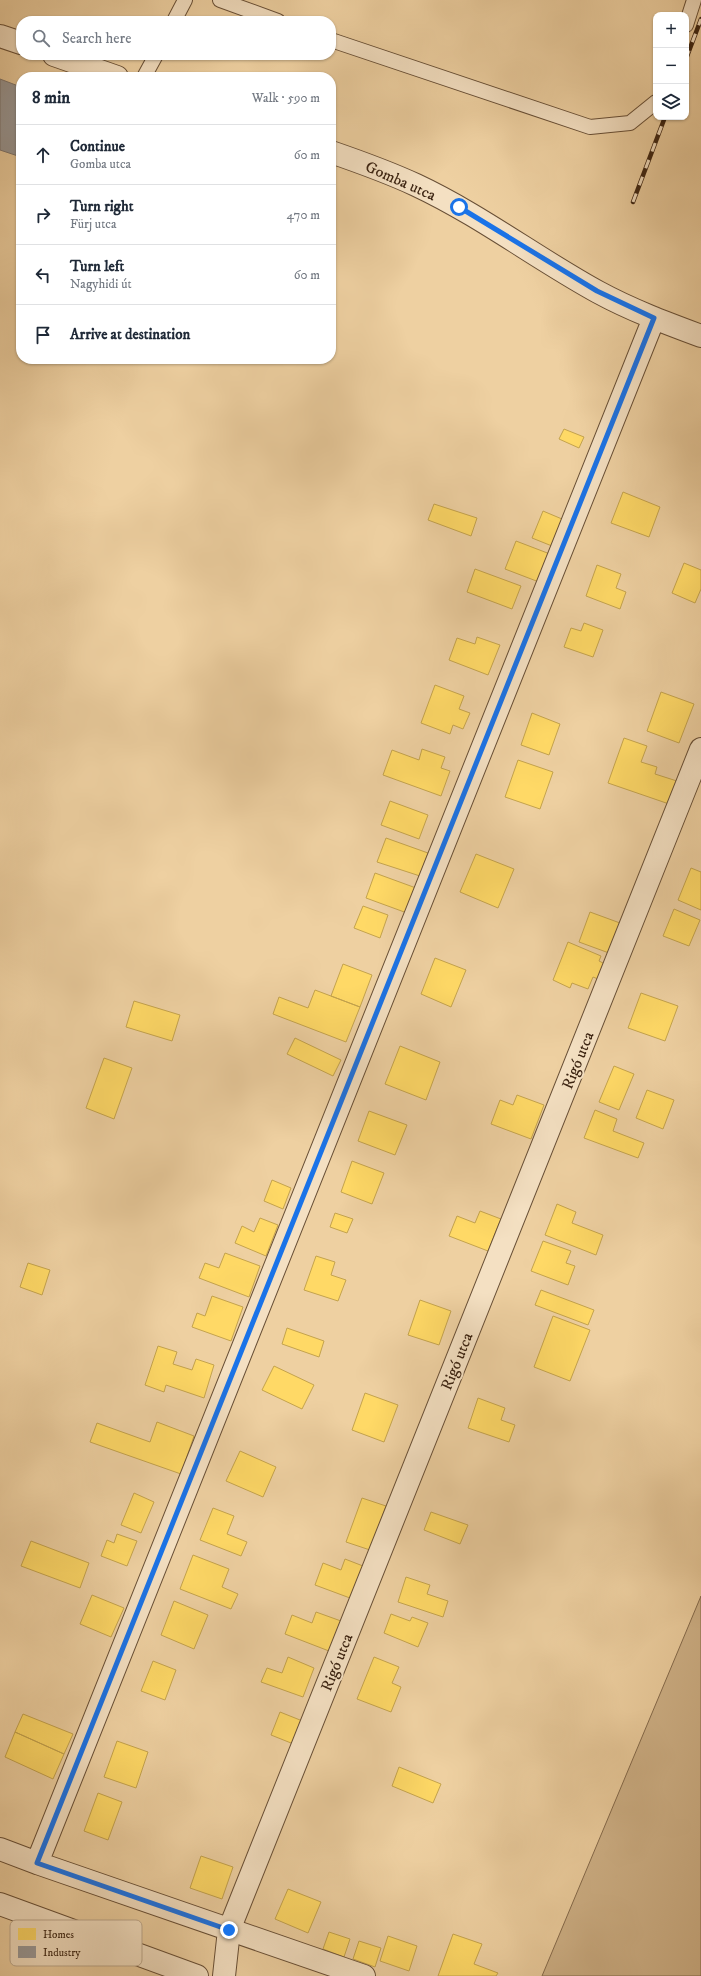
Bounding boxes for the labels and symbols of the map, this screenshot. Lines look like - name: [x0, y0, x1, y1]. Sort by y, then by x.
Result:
- street label: Gomba utca: [362, 156, 439, 205]
- route start: [450, 198, 468, 216]
- street label: Rigó utca: [557, 1028, 599, 1092]
- street label: Rigó utca: [436, 1329, 478, 1393]
- street label: Rigó utca: [316, 1630, 358, 1694]
- legend: [10, 1920, 142, 1966]
- route end: [220, 1921, 238, 1939]
- text: Homes: [43, 1928, 74, 1942]
- text: Industry: [43, 1946, 81, 1960]

